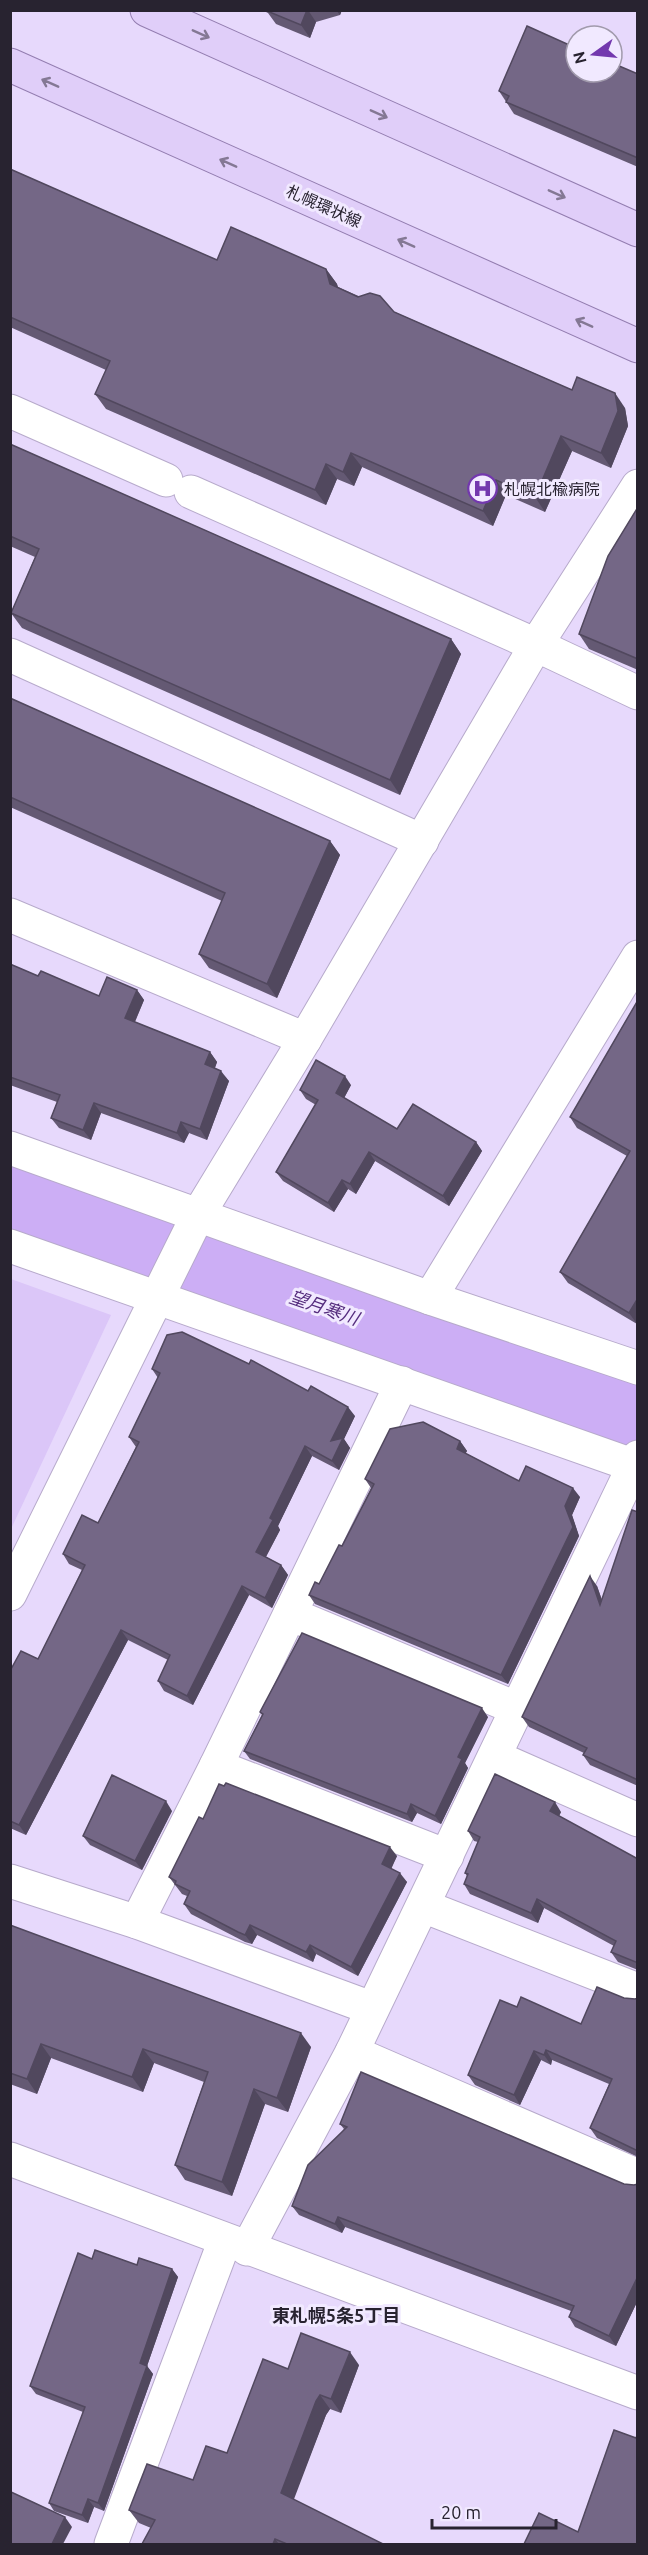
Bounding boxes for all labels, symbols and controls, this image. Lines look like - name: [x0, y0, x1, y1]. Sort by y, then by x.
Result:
- north arrow: [564, 24, 624, 84]
- one-way arrow: [191, 29, 209, 41]
- text: N: [569, 50, 590, 66]
- one-way arrow: [42, 77, 60, 89]
- one-way arrow: [369, 109, 387, 120]
- one-way arrow: [220, 157, 238, 168]
- street label: 札幌環状線: [284, 182, 364, 230]
- one-way arrow: [547, 188, 565, 200]
- one-way arrow: [398, 236, 416, 248]
- one-way arrow: [576, 316, 594, 328]
- hospital icon: 札幌北楡病院: [467, 473, 499, 505]
- place label: 札幌北楡病院: [504, 480, 600, 498]
- water label: 望月寒川: [287, 1286, 364, 1329]
- district label: 東札幌5条5丁目: [272, 2305, 400, 2325]
- scale bar: [432, 2492, 556, 2530]
- text: 20 m: [441, 2502, 481, 2522]

